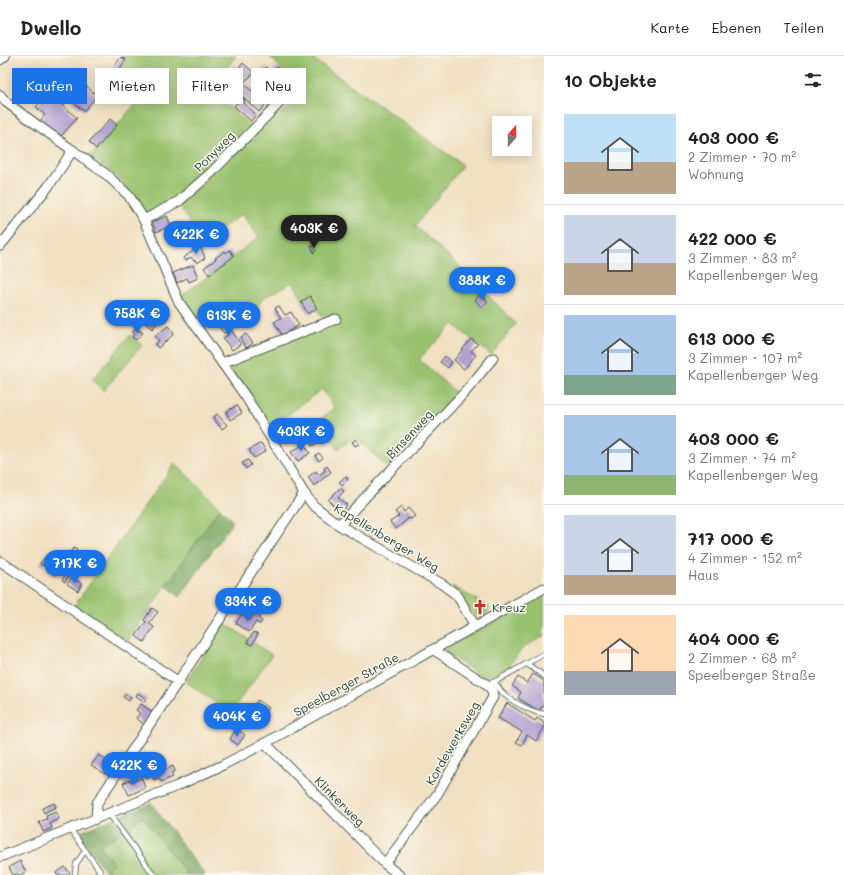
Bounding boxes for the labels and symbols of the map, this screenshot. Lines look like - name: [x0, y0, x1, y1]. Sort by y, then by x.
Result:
- north arrow: [492, 116, 532, 156]
- street label: Ponyweg: [190, 127, 238, 175]
- pin: 403K €: [281, 215, 347, 249]
- pin: 422K €: [163, 221, 229, 255]
- pin: 388K €: [449, 267, 515, 301]
- pin: 758K €: [104, 300, 170, 334]
- pin: 613K €: [196, 302, 262, 336]
- street label: Binsenweg: [382, 406, 436, 462]
- pin: 403K €: [268, 418, 334, 452]
- street label: Kapellenberger Weg: [331, 499, 443, 575]
- pin: 717K €: [42, 550, 108, 584]
- pin: 334K €: [215, 588, 281, 622]
- church icon: Kreuz: [471, 598, 489, 616]
- place label: Kreuz: [492, 599, 526, 615]
- street label: Speelberger Straße: [291, 648, 401, 720]
- street label: Kordewerksweg: [422, 698, 482, 788]
- pin: 404K €: [204, 703, 270, 737]
- pin: 422K €: [101, 752, 167, 786]
- street label: Klinkerweg: [312, 773, 368, 829]

